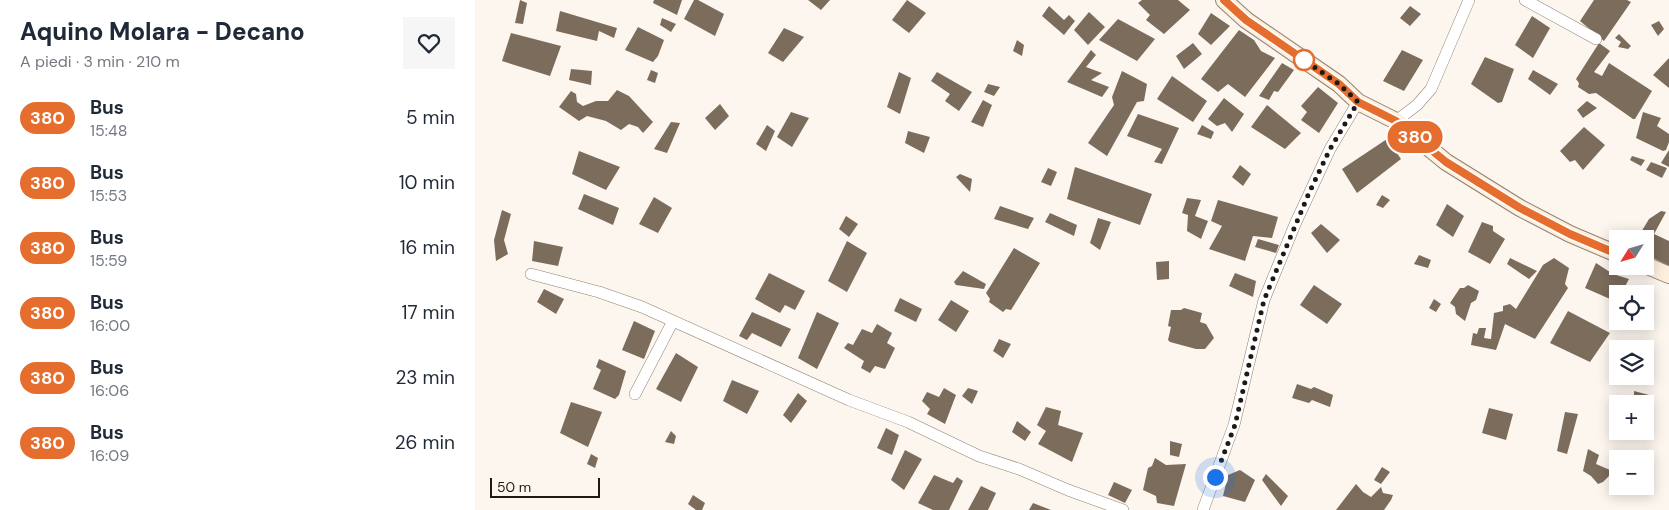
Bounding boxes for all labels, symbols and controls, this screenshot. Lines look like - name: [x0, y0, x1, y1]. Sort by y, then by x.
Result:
- text: Aquino Molara - Decano: [20, 16, 305, 47]
- button: heart: [403, 17, 455, 69]
- unlabelled marker: [1293, 49, 1315, 71]
- text: A piedi · 3 min · 210 m: [20, 51, 180, 72]
- text: Bus: [90, 95, 124, 120]
- text: 5 min: [406, 105, 455, 130]
- text: 380: [30, 106, 65, 130]
- text: 15:48: [90, 120, 127, 141]
- line badge: 380: [1386, 121, 1444, 153]
- text: 380: [1398, 125, 1432, 149]
- text: Bus: [90, 160, 124, 185]
- text: 10 min: [399, 170, 455, 195]
- text: 380: [30, 171, 65, 195]
- text: 15:53: [90, 185, 127, 206]
- text: Bus: [90, 225, 124, 250]
- north arrow: [1609, 230, 1654, 275]
- map controls: [1609, 230, 1654, 495]
- text: 16 min: [400, 235, 455, 260]
- text: 380: [30, 236, 65, 260]
- text: 15:59: [90, 250, 127, 271]
- button: locate: [1609, 285, 1654, 330]
- text: Bus: [90, 290, 124, 315]
- text: 17 min: [401, 300, 455, 325]
- text: 380: [30, 301, 65, 325]
- text: 16:00: [90, 315, 130, 336]
- button: layers: [1609, 340, 1654, 385]
- text: Bus: [90, 355, 124, 380]
- text: 23 min: [395, 365, 455, 390]
- text: 380: [30, 366, 65, 390]
- text: 16:06: [90, 380, 129, 401]
- button: +: [1609, 395, 1654, 440]
- text: Bus: [90, 420, 124, 445]
- text: 26 min: [395, 430, 455, 455]
- text: 380: [30, 431, 65, 455]
- text: 16:09: [90, 445, 129, 466]
- button: −: [1609, 450, 1654, 495]
- your location: [1203, 465, 1228, 490]
- scale bar: [490, 475, 600, 498]
- text: 50 m: [497, 478, 531, 496]

